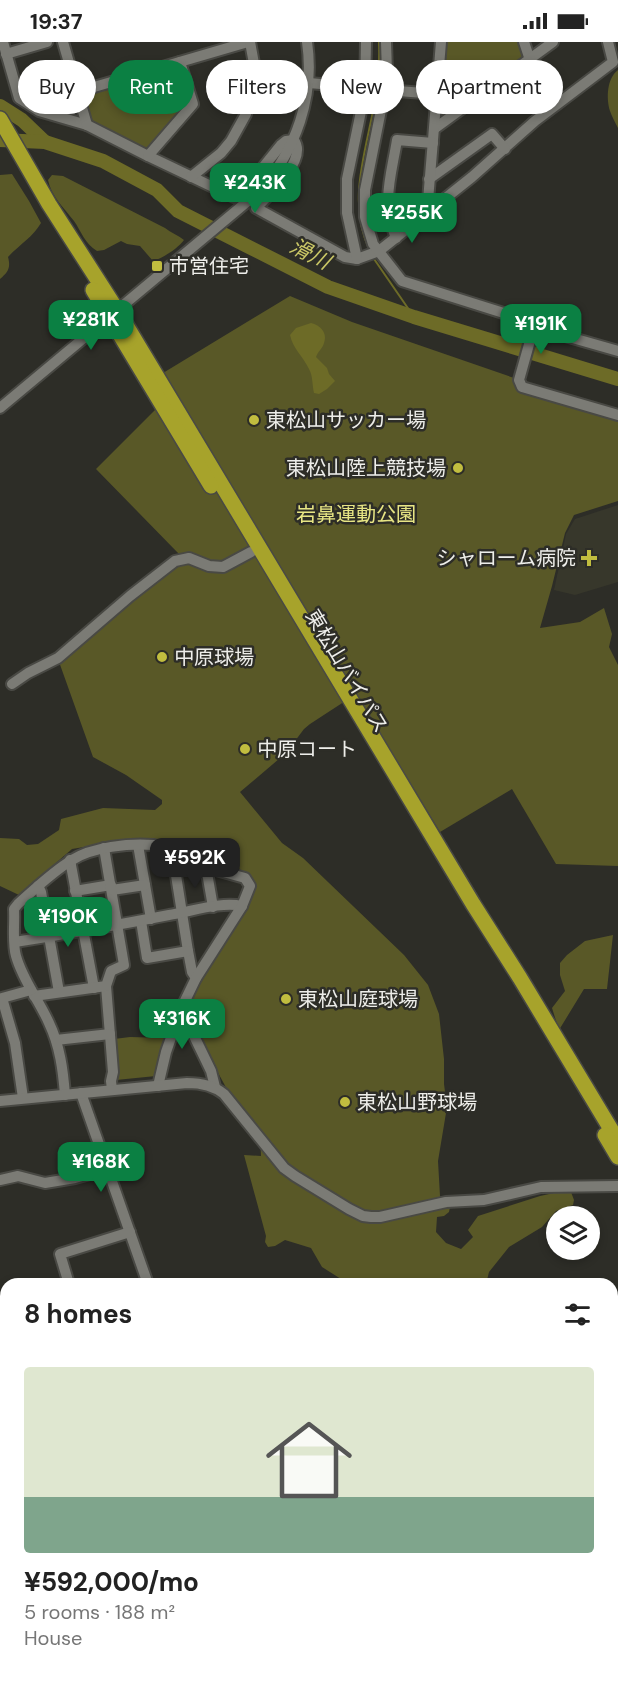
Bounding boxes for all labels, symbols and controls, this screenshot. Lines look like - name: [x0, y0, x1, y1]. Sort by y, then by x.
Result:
- text: 19:37: [30, 7, 83, 36]
- chip: Buy: [18, 60, 96, 114]
- chip: Rent: [108, 60, 194, 114]
- chip: Filters: [206, 60, 308, 114]
- chip: New: [320, 60, 404, 114]
- chip: Apartment: [416, 60, 563, 114]
- pin: ¥243K: [213, 163, 297, 214]
- text: ¥243K: [224, 169, 286, 195]
- pin: ¥255K: [370, 193, 454, 244]
- text: ¥255K: [381, 199, 443, 225]
- water label: 滑川: [285, 232, 337, 277]
- place label: 市営住宅: [169, 253, 249, 279]
- marker: 市営住宅: [150, 259, 164, 273]
- pin: ¥281K: [49, 300, 133, 351]
- pin: ¥191K: [499, 304, 583, 355]
- text: ¥281K: [63, 306, 120, 332]
- text: ¥191K: [514, 310, 568, 336]
- place label: 東松山サッカー場: [266, 407, 426, 433]
- marker: 東松山サッカー場: [247, 413, 261, 427]
- place label: 東松山陸上競技場: [286, 455, 446, 481]
- marker: 東松山陸上競技場: [451, 461, 465, 475]
- park label: 岩鼻運動公園: [296, 501, 416, 527]
- place label: シャローム病院: [437, 545, 576, 571]
- marker: シャローム病院: [580, 549, 598, 567]
- street label: 東松山バイパス: [300, 604, 394, 738]
- place label: 中原球場: [174, 644, 254, 670]
- marker: 中原球場: [155, 650, 169, 664]
- place label: 中原コート: [257, 736, 357, 762]
- marker: 中原コート: [238, 742, 252, 756]
- pin: ¥592K: [153, 838, 237, 889]
- text: ¥592K: [164, 844, 226, 870]
- pin: ¥190K: [26, 897, 110, 948]
- text: ¥190K: [38, 903, 98, 929]
- place label: 東松山庭球場: [298, 986, 418, 1012]
- marker: 東松山庭球場: [279, 992, 293, 1006]
- pin: ¥316K: [140, 999, 224, 1050]
- text: ¥316K: [153, 1005, 211, 1031]
- place label: 東松山野球場: [357, 1089, 477, 1115]
- marker: 東松山野球場: [338, 1095, 352, 1109]
- pin: ¥168K: [59, 1142, 143, 1193]
- text: ¥168K: [72, 1148, 130, 1174]
- map controls: [546, 1206, 600, 1260]
- button: layers: [546, 1206, 600, 1260]
- text: 8 homes: [24, 1297, 132, 1331]
- icon: filters: [561, 1298, 594, 1331]
- icon: home: [255, 1406, 363, 1514]
- text: ¥592,000/mo: [24, 1565, 199, 1599]
- text: 5 rooms · 188 m²: [24, 1599, 175, 1625]
- text: House: [24, 1625, 82, 1651]

